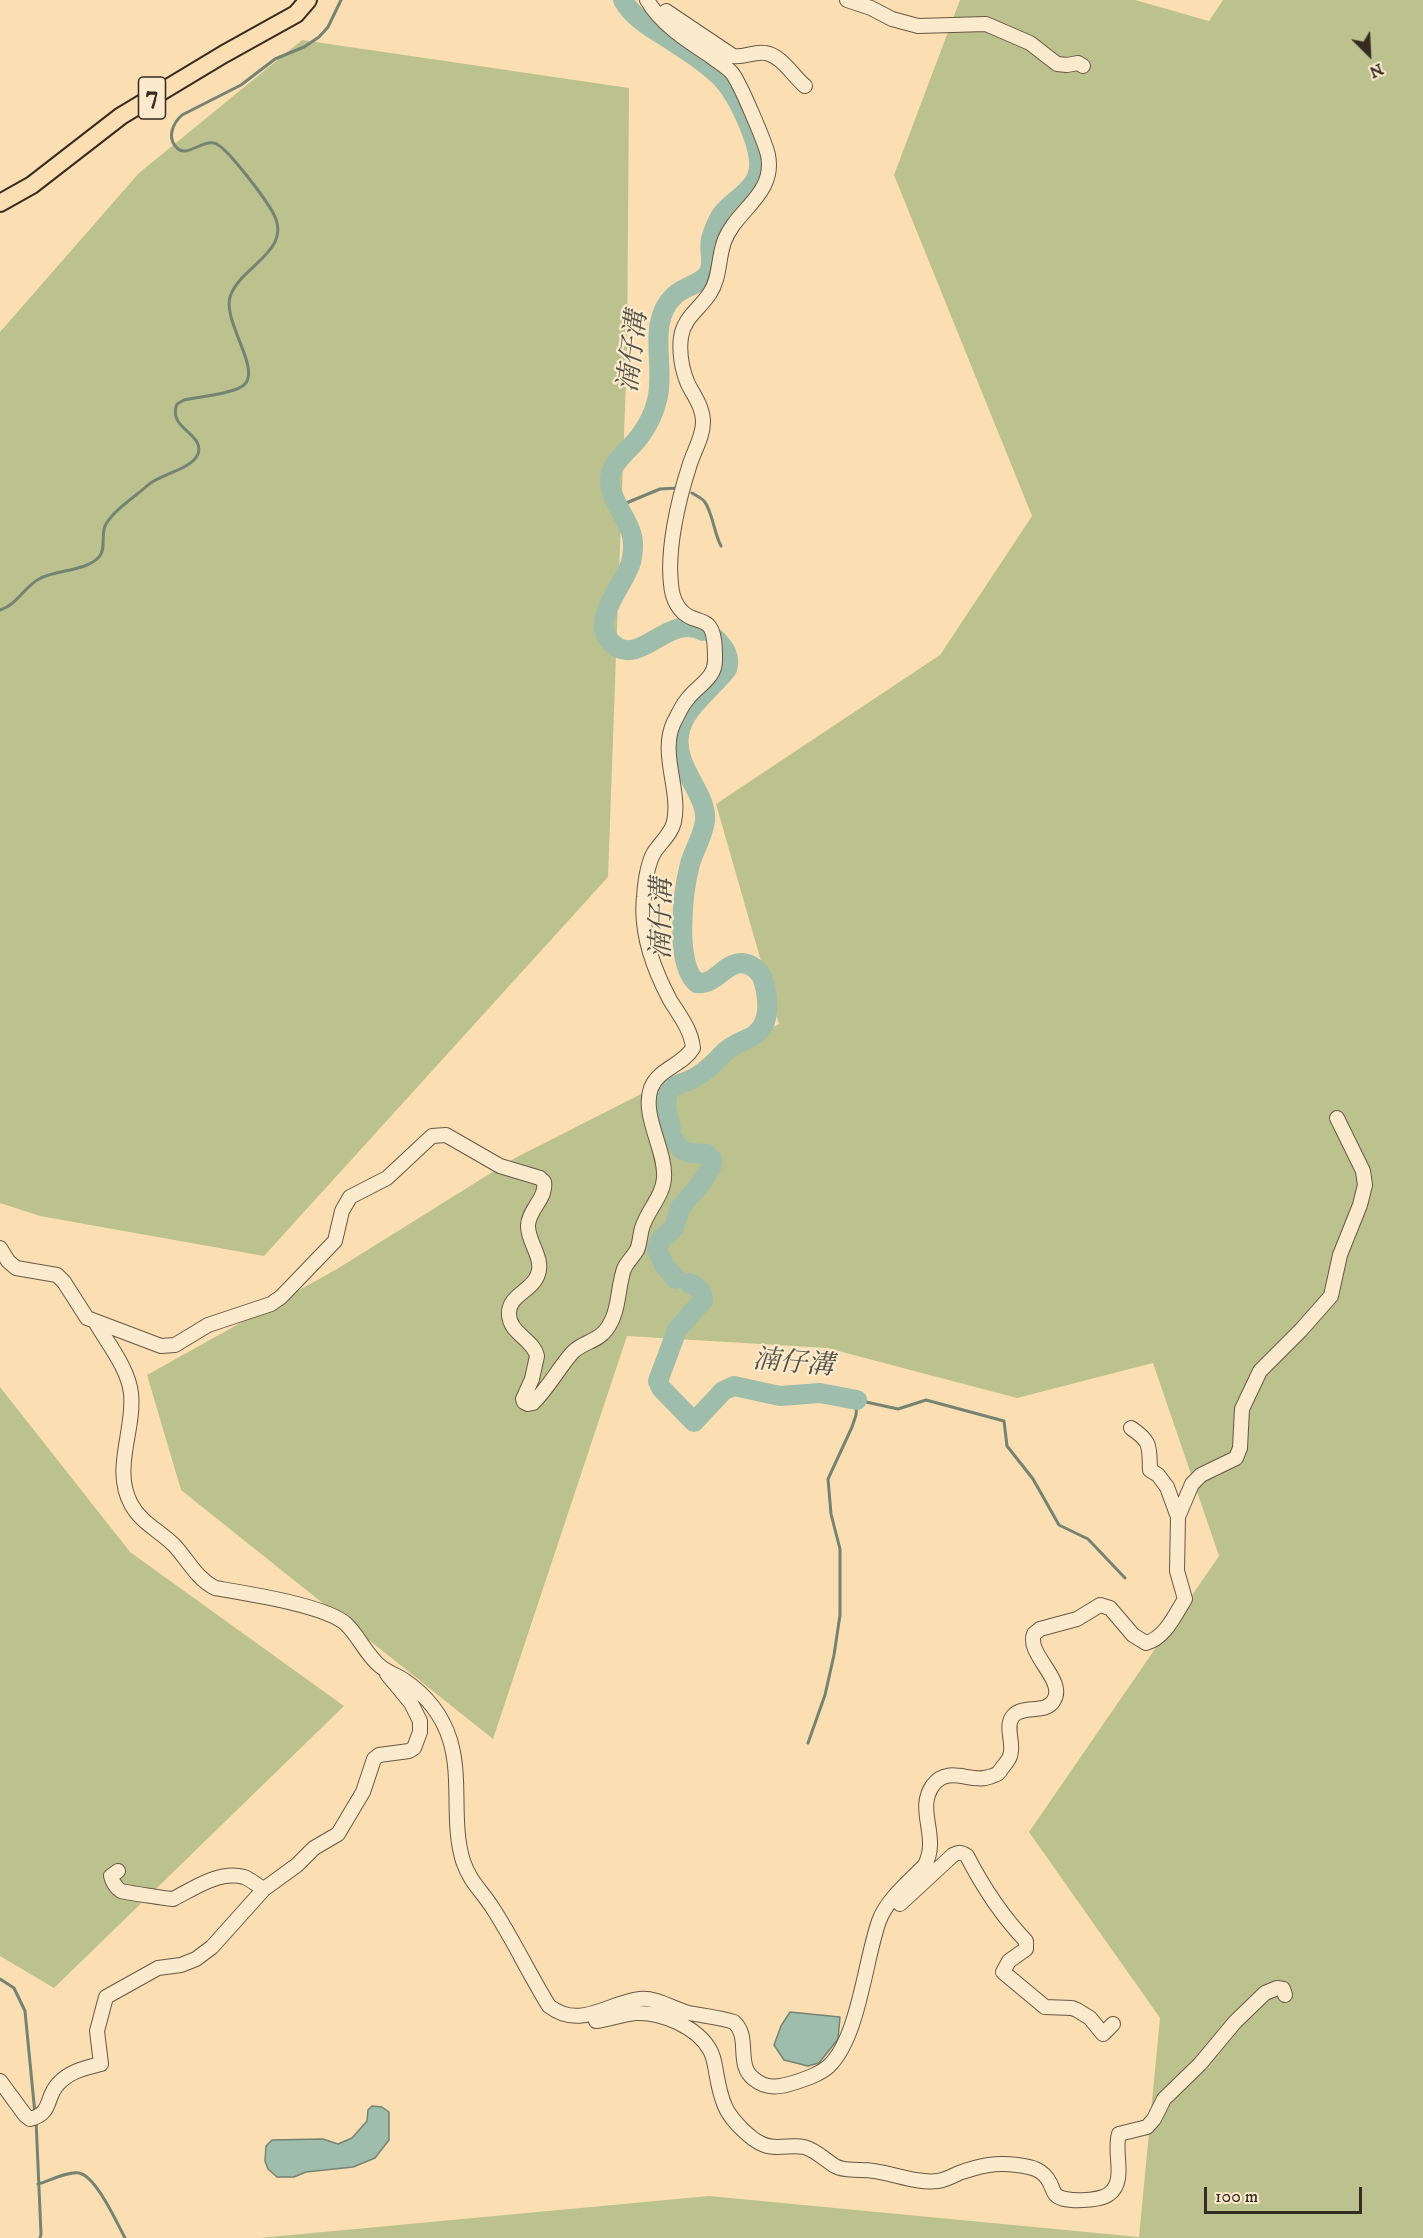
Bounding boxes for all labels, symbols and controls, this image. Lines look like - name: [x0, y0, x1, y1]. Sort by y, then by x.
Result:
- north arrow: [1339, 24, 1399, 84]
- text: N: [1366, 59, 1386, 82]
- road number: 7: [138, 77, 166, 119]
- water label: 湳仔溝: [614, 310, 656, 394]
- water label: 湳仔溝: [647, 878, 681, 960]
- water label: 湳仔溝: [751, 1345, 835, 1385]
- scale bar: [1207, 2175, 1364, 2213]
- text: 100 m: [1215, 2186, 1258, 2208]

